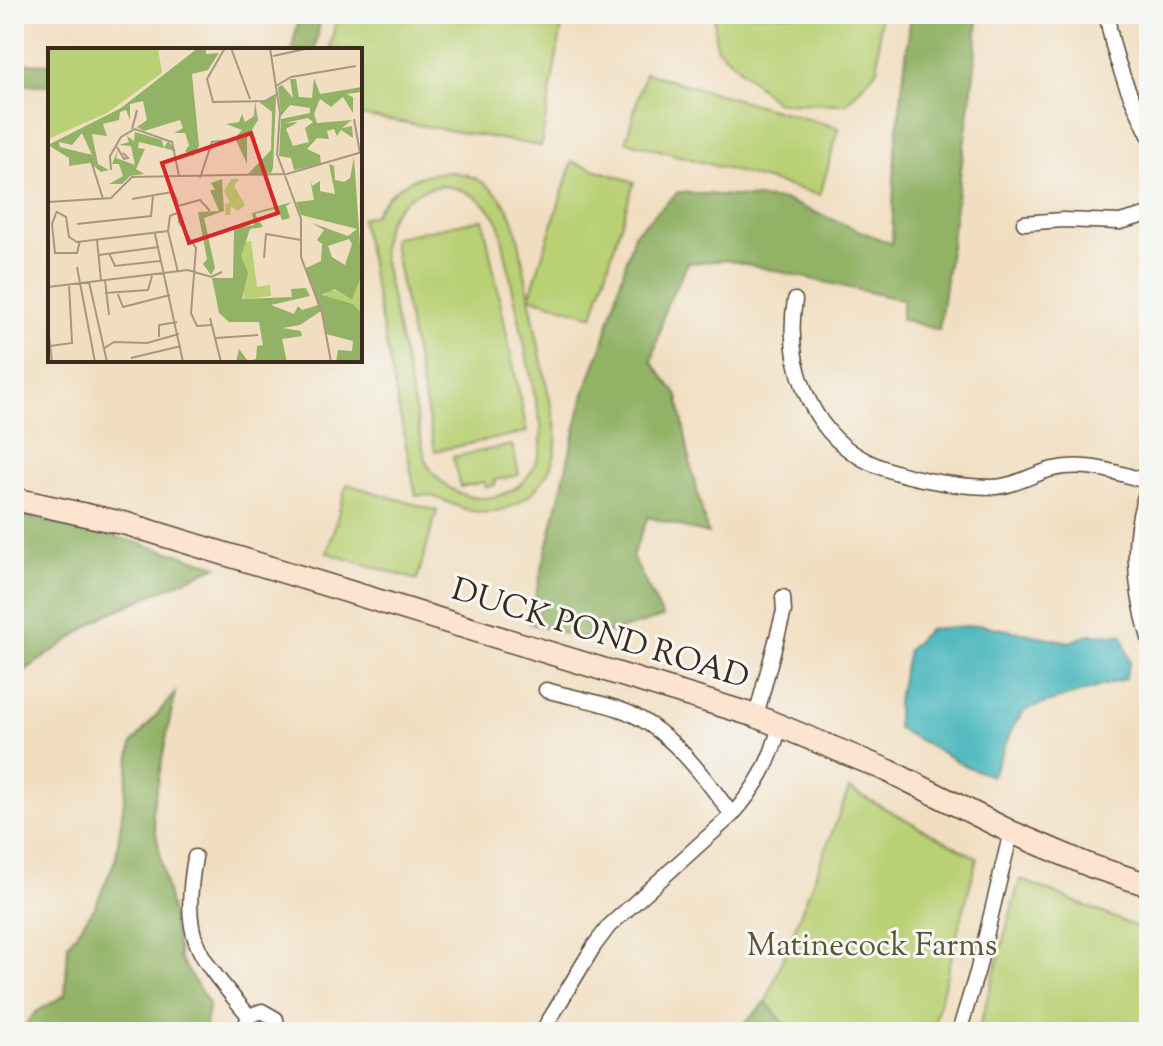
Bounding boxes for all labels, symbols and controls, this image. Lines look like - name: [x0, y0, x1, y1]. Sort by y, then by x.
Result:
- inset map: [48, 48, 362, 362]
- street label: DUCK POND ROAD: [446, 568, 754, 702]
- park label: Matinecock Farms: [747, 924, 997, 970]

